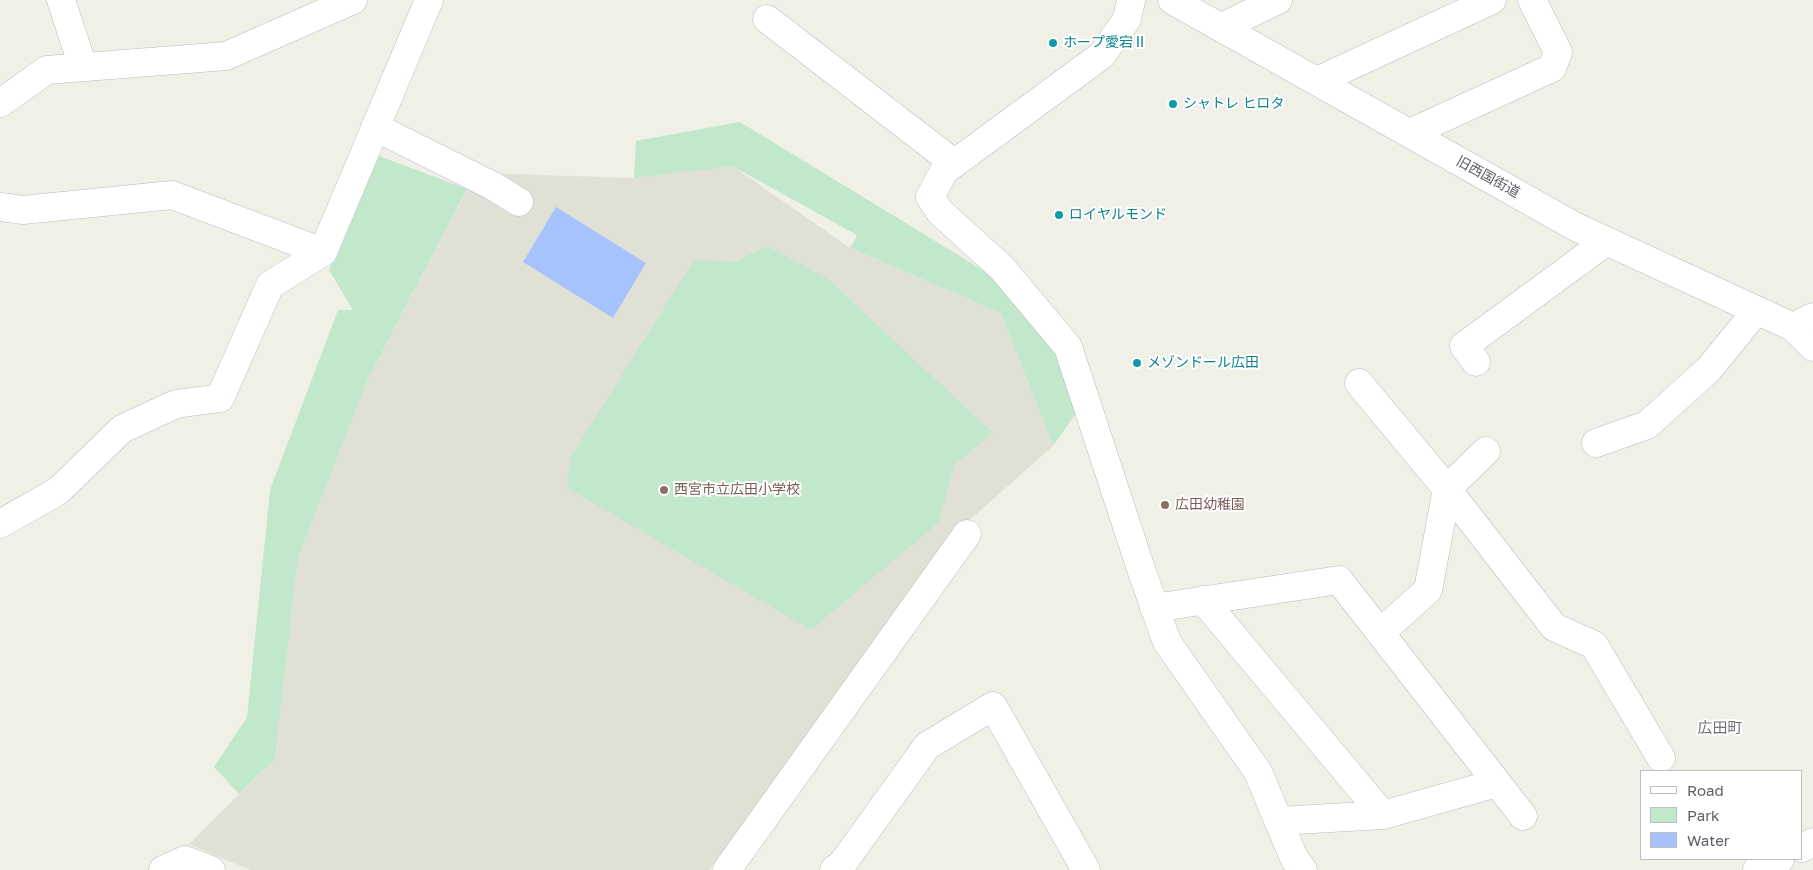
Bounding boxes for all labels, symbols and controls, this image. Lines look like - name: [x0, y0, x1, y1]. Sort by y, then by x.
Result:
- place label: ホープ愛宕Ⅱ: [1063, 35, 1147, 51]
- marker: ホープ愛宕Ⅱ: [1047, 37, 1059, 49]
- place label: シャトレ ヒロタ: [1183, 96, 1284, 112]
- marker: シャトレ ヒロタ: [1167, 98, 1179, 110]
- street label: 旧西国街道: [1453, 153, 1523, 201]
- place label: ロイヤルモンド: [1069, 207, 1167, 223]
- marker: ロイヤルモンド: [1053, 209, 1065, 221]
- place label: メゾンドール広田: [1147, 355, 1259, 371]
- marker: メゾンドール広田: [1131, 357, 1143, 369]
- place label: 西宮市立広田小学校: [674, 482, 800, 498]
- marker: 西宮市立広田小学校: [658, 484, 670, 496]
- place label: 広田幼稚園: [1175, 497, 1245, 513]
- marker: 広田幼稚園: [1159, 499, 1171, 511]
- district label: 広田町: [1698, 719, 1742, 737]
- legend: [1640, 770, 1803, 860]
- text: Road: [1687, 781, 1724, 799]
- text: Park: [1687, 806, 1719, 824]
- text: Water: [1687, 831, 1730, 849]

